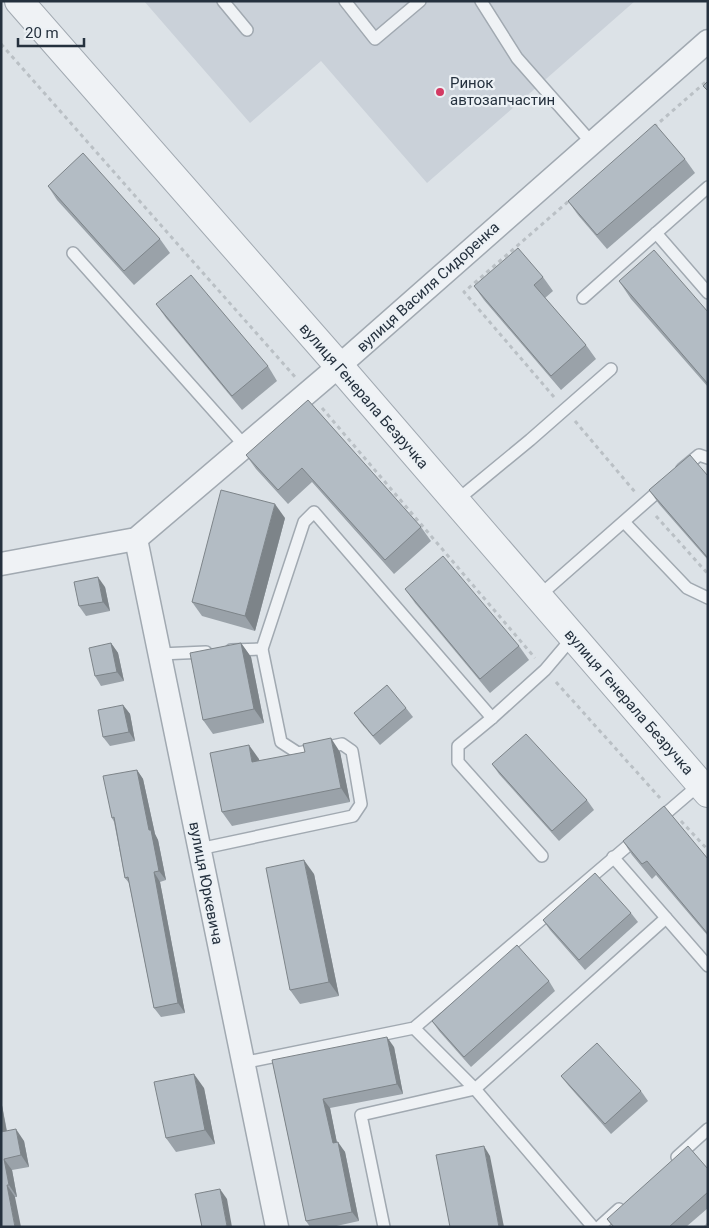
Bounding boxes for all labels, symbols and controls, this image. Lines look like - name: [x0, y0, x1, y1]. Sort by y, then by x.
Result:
- scale bar: [18, 15, 84, 47]
- text: 20 m: [25, 24, 59, 42]
- place label: Ринок автозапчастин: [450, 74, 555, 109]
- marker: Ринок автозапчастин: [434, 86, 446, 98]
- street label: вулиця Василя Сидоренка: [353, 218, 503, 356]
- street label: вулиця Генерала Безручка: [296, 319, 432, 473]
- street label: вулиця Генерала Безручка: [561, 625, 697, 779]
- street label: вулиця Юркевича: [185, 820, 227, 946]

